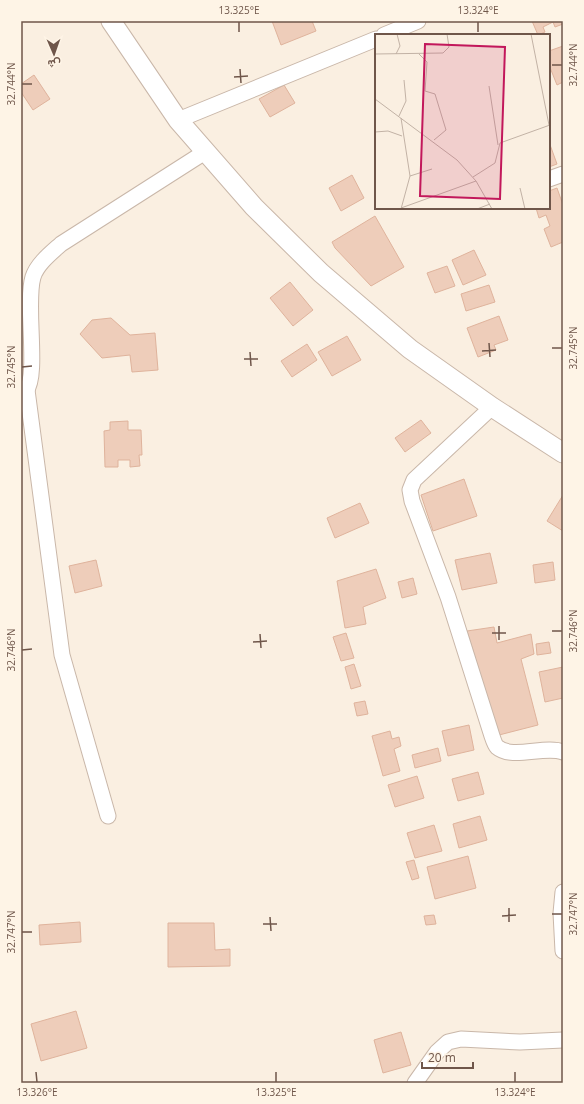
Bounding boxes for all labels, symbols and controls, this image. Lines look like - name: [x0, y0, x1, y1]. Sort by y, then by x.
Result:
- text: 13.325°E: [218, 3, 260, 17]
- text: 13.324°E: [457, 3, 499, 17]
- north arrow: [34, 34, 74, 74]
- inset map: [375, 34, 550, 209]
- text: 32.744°N: [566, 43, 580, 87]
- text: ش: [47, 57, 61, 72]
- text: 32.744°N: [4, 62, 18, 106]
- text: 32.745°N: [566, 326, 580, 370]
- text: 32.745°N: [4, 345, 18, 389]
- text: 32.746°N: [566, 609, 580, 653]
- text: 32.746°N: [4, 628, 18, 672]
- text: 32.747°N: [566, 892, 580, 936]
- text: 32.747°N: [4, 910, 18, 954]
- scale bar: [422, 1044, 473, 1070]
- text: 20 m: [428, 1049, 456, 1066]
- text: 13.326°E: [16, 1085, 58, 1099]
- text: 13.325°E: [255, 1085, 297, 1099]
- text: 13.324°E: [494, 1085, 536, 1099]

